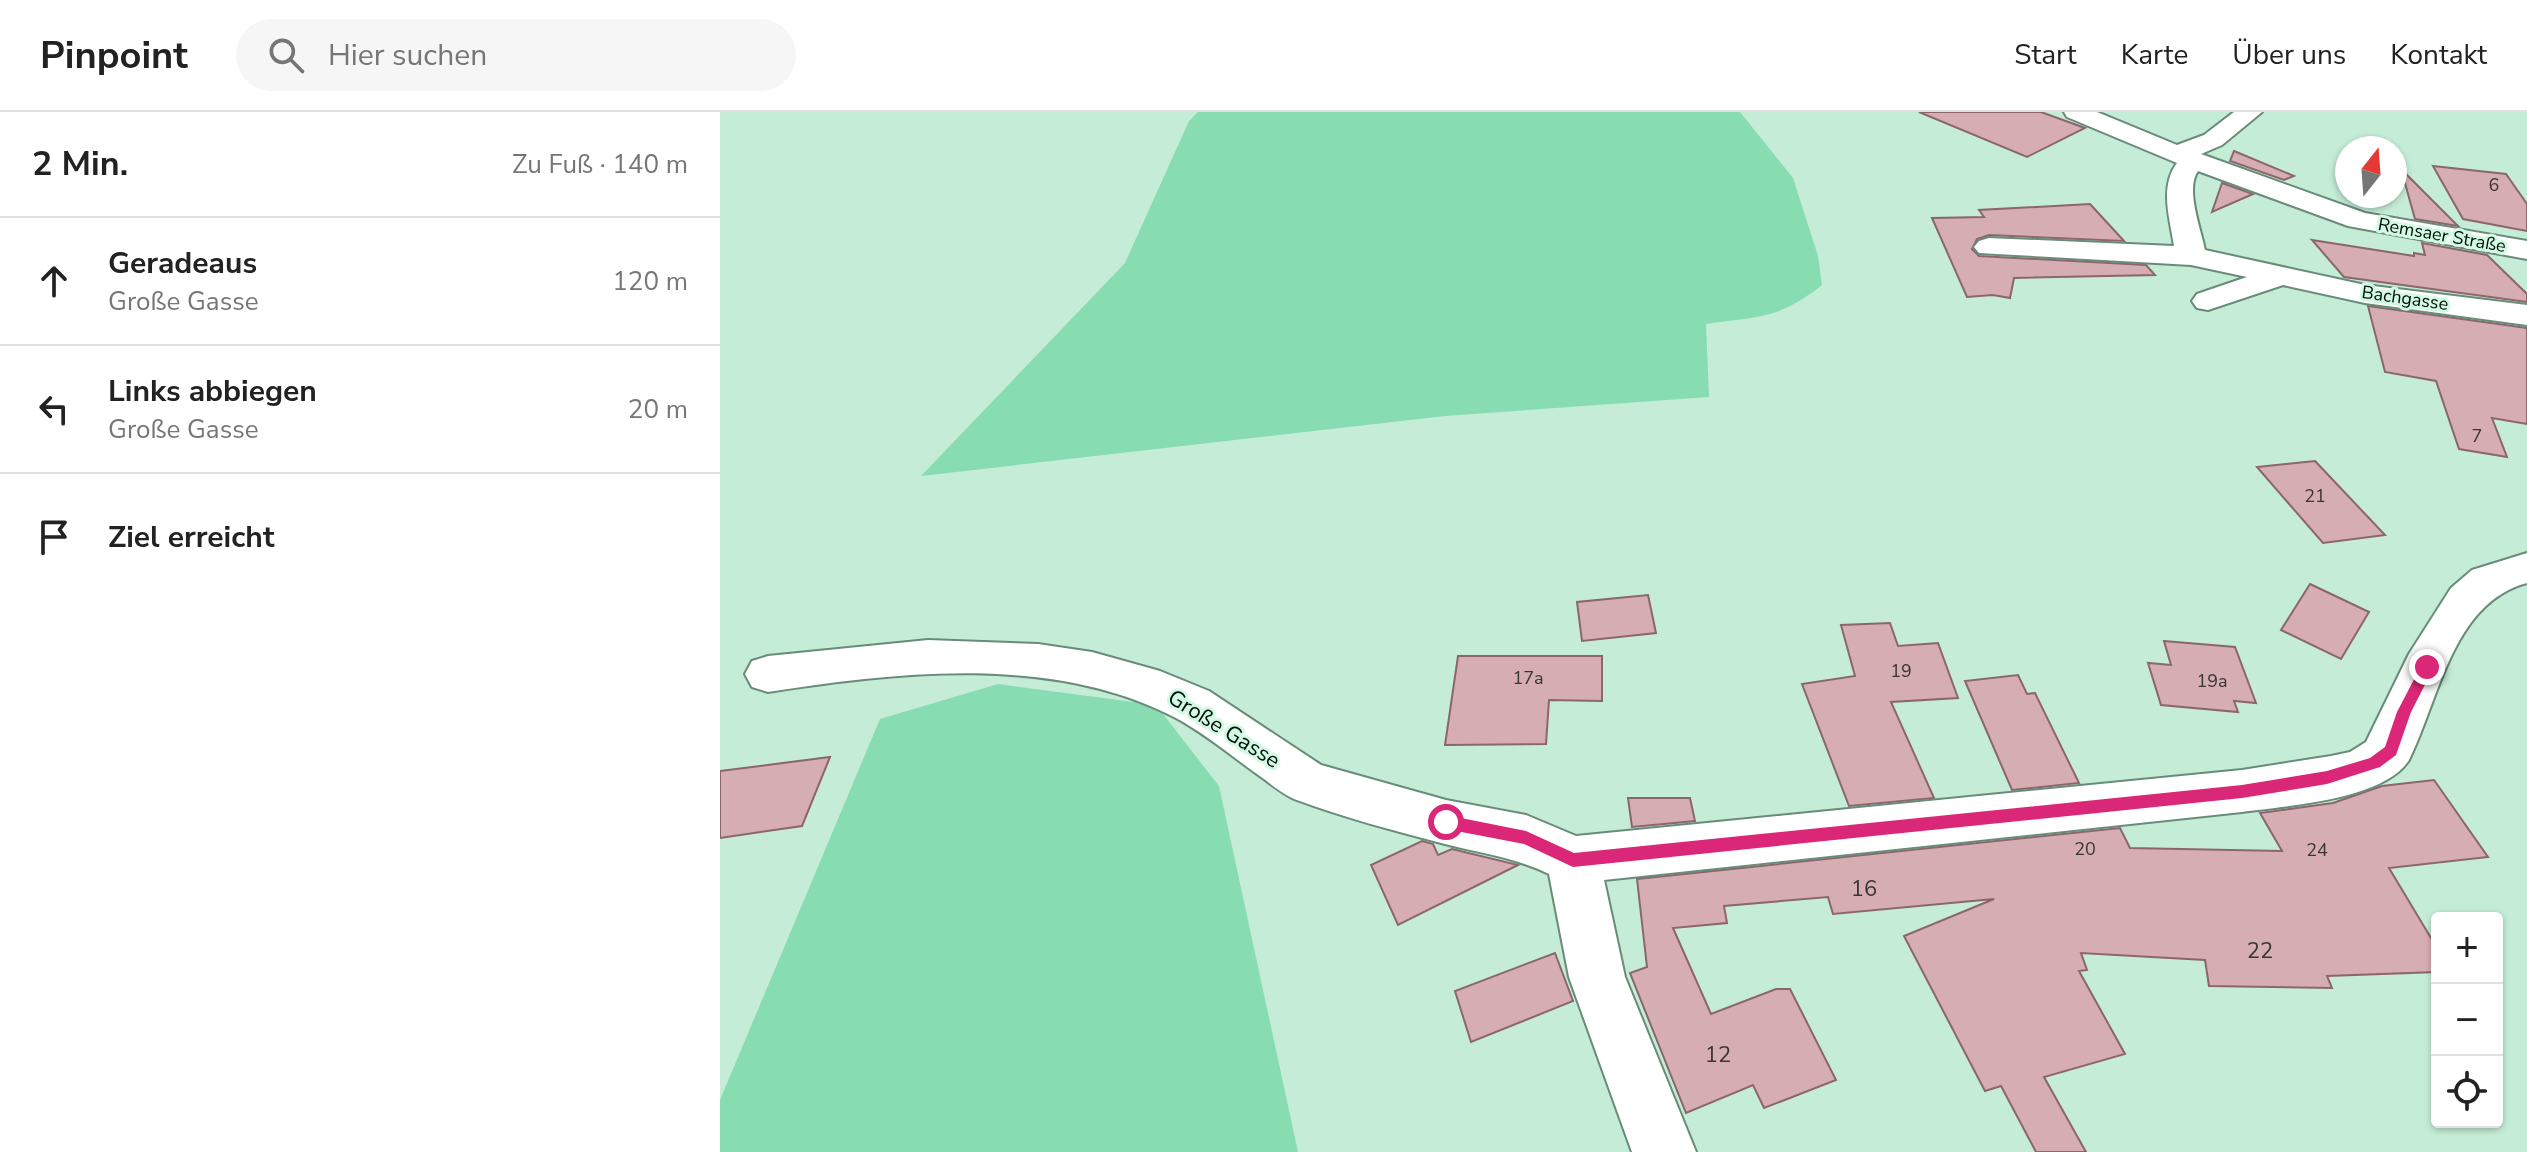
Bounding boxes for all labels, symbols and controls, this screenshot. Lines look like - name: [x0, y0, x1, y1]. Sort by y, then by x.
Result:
- search box: [236, 19, 796, 91]
- text: Pinpoint: [40, 30, 188, 81]
- icon: search: [264, 33, 308, 77]
- text: Hier suchen: [328, 35, 487, 76]
- text: Start: [2014, 36, 2077, 74]
- text: Karte: [2121, 36, 2188, 74]
- text: Über uns: [2232, 36, 2346, 74]
- text: Kontakt: [2390, 36, 2487, 74]
- north arrow: [2335, 136, 2407, 208]
- text: 2 Min.: [32, 141, 128, 187]
- text: Zu Fuß · 140 m: [512, 147, 688, 182]
- house number: 6: [2489, 173, 2499, 197]
- street label: Remsaer Straße: [2376, 212, 2508, 258]
- text: Geradeaus: [108, 243, 257, 284]
- icon: ahead: [32, 259, 76, 303]
- text: 120 m: [612, 264, 688, 299]
- street label: Bachgasse: [2360, 280, 2450, 316]
- text: Große Gasse: [108, 284, 258, 319]
- text: Links abbiegen: [108, 371, 317, 412]
- icon: left: [32, 387, 76, 431]
- text: 20 m: [628, 392, 688, 427]
- text: Große Gasse: [108, 412, 258, 447]
- house number: 7: [2472, 424, 2482, 448]
- house number: 21: [2304, 484, 2326, 508]
- icon: arrive: [32, 515, 76, 559]
- text: Ziel erreicht: [108, 517, 274, 558]
- route end: [2409, 649, 2445, 685]
- house number: 19: [1890, 659, 1912, 683]
- house number: 17a: [1512, 666, 1544, 690]
- house number: 19a: [2196, 669, 2228, 693]
- street label: Große Gasse: [1162, 683, 1286, 775]
- route start: [1428, 804, 1464, 840]
- house number: 20: [2074, 837, 2096, 861]
- house number: 24: [2306, 838, 2328, 862]
- house number: 16: [1851, 874, 1877, 904]
- map controls: [2431, 912, 2503, 1128]
- button: +: [2431, 912, 2503, 984]
- house number: 22: [2247, 936, 2273, 966]
- button: −: [2431, 984, 2503, 1056]
- house number: 12: [1705, 1040, 1731, 1070]
- button: locate: [2431, 1056, 2503, 1128]

